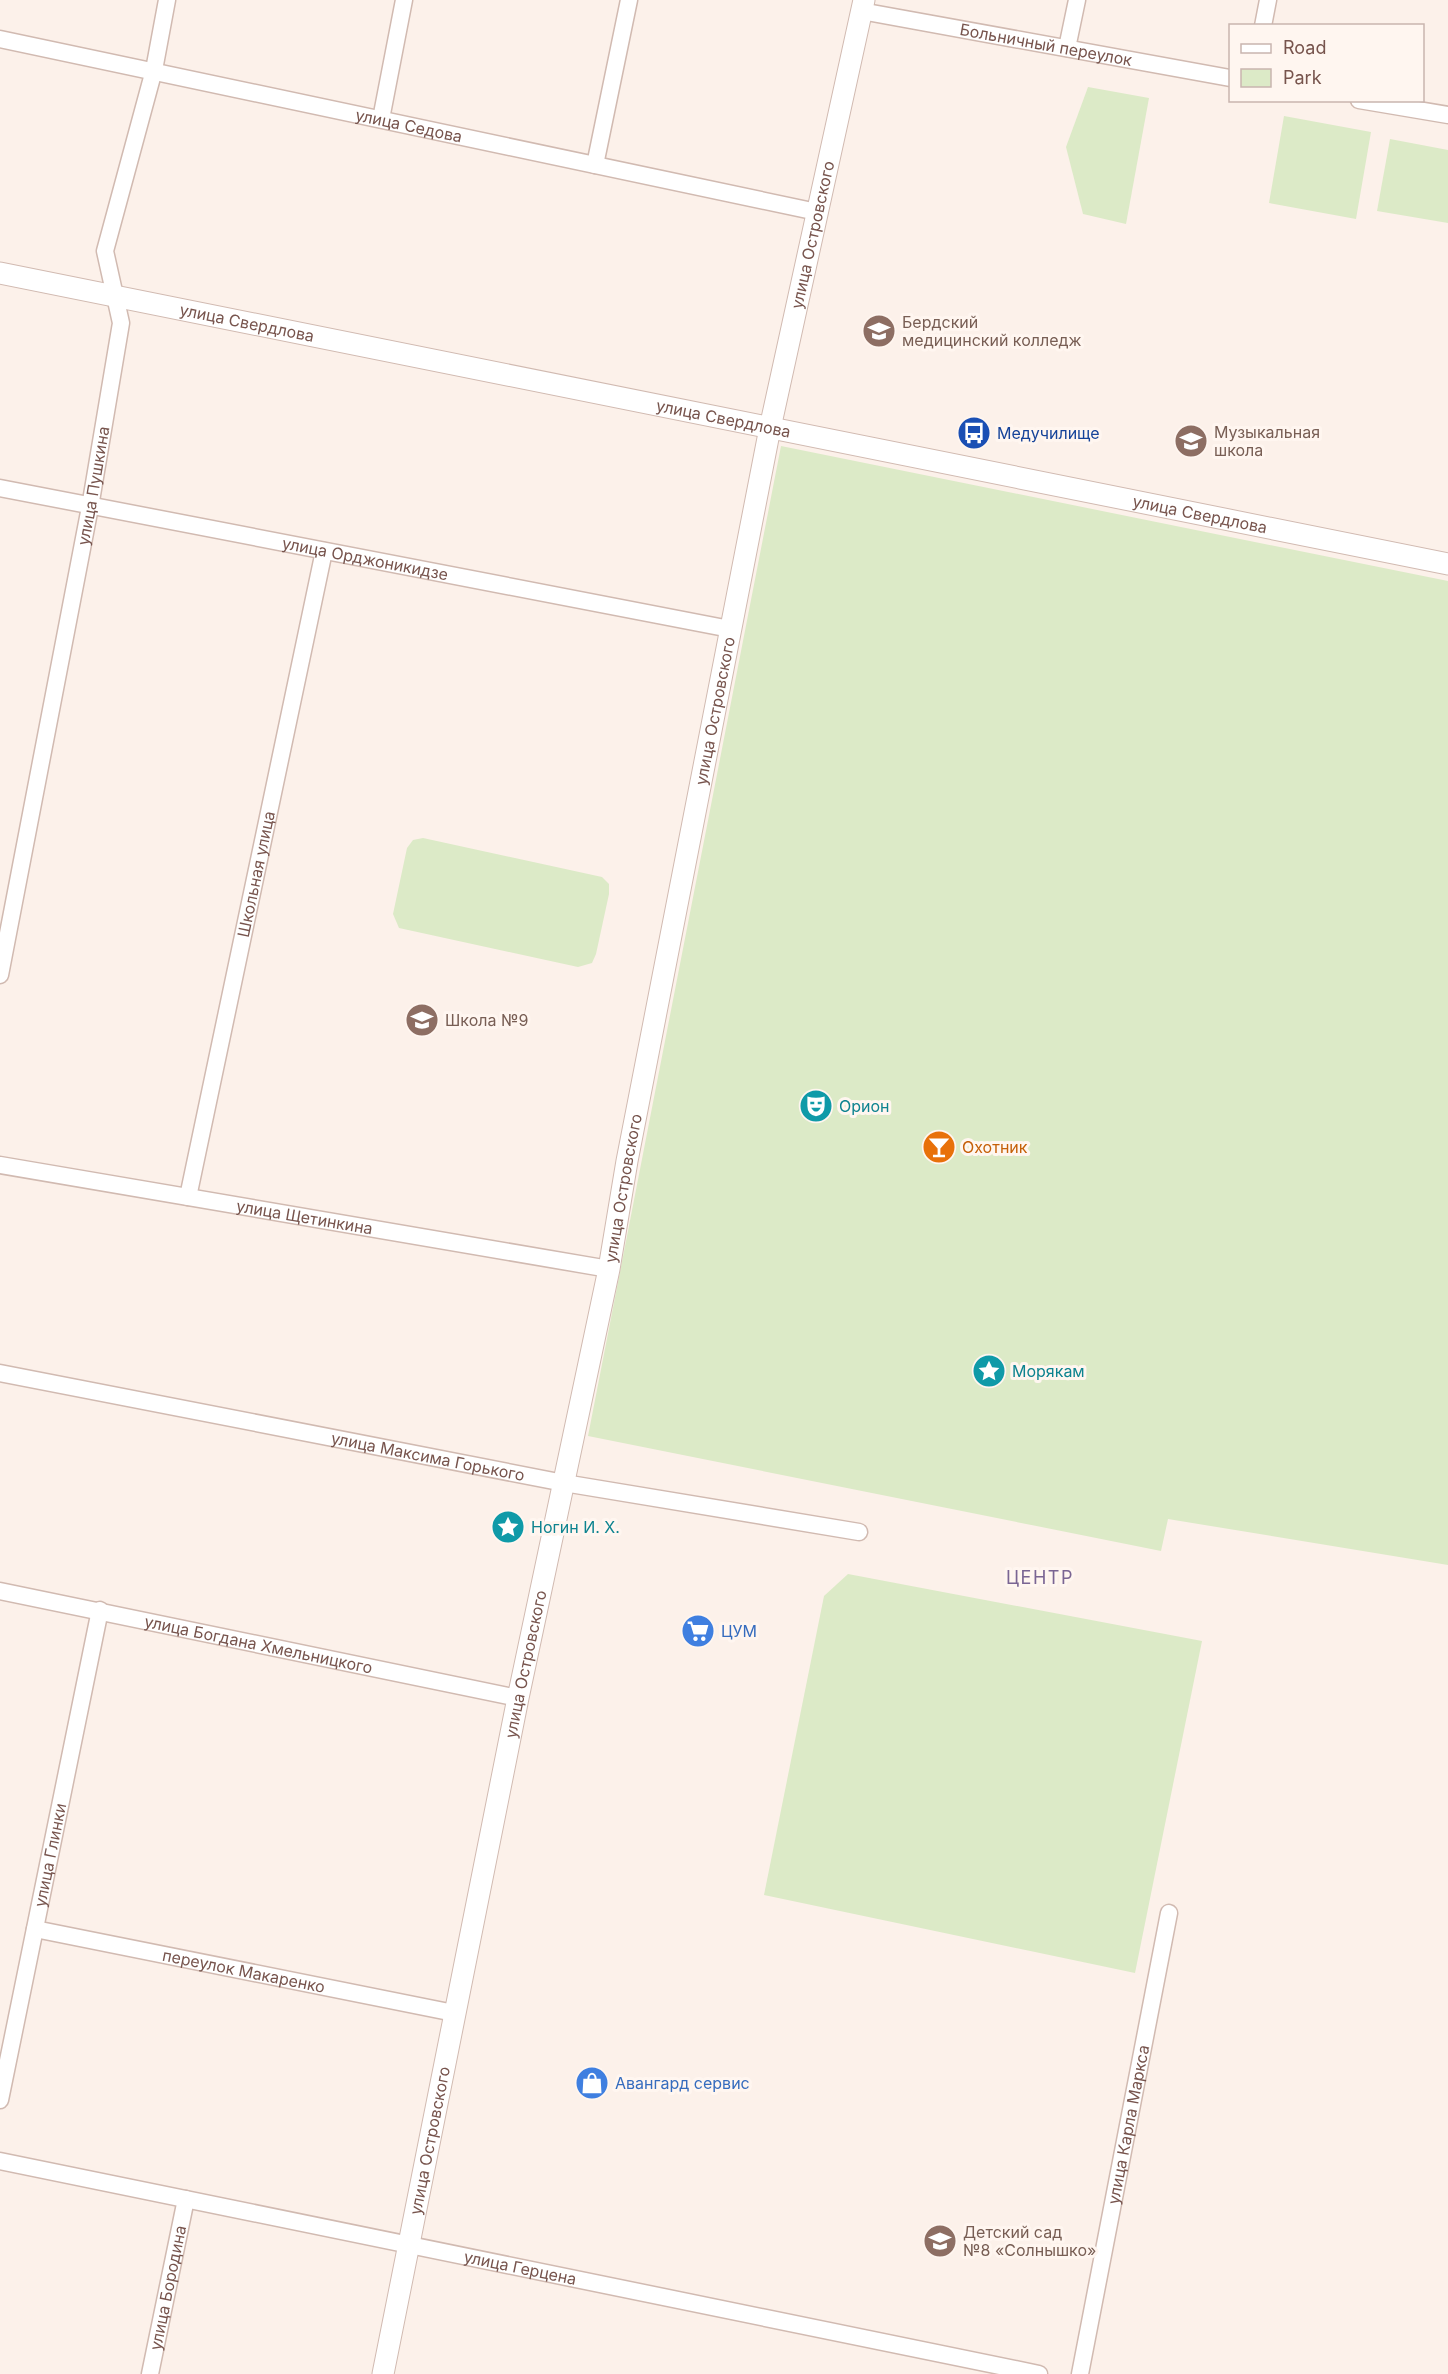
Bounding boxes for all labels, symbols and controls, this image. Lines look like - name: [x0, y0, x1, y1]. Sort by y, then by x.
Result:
- street label: Больничный переулок: [958, 19, 1134, 70]
- legend: [1229, 24, 1424, 102]
- text: Road: [1283, 37, 1326, 58]
- text: Park: [1283, 67, 1322, 88]
- street label: улица Седова: [354, 105, 464, 147]
- street label: улица Островского: [786, 159, 838, 311]
- street label: улица Свердлова: [178, 299, 316, 346]
- place label: Бердский медицинский колледж: [902, 312, 1082, 350]
- school or university icon: Бердский медицинский колледж: [861, 313, 897, 349]
- street label: улица Свердлова: [655, 395, 793, 442]
- bus stop icon: Медучилище: [956, 415, 992, 451]
- place label: Музыкальная школа: [1214, 422, 1320, 460]
- place label: Медучилище: [997, 423, 1100, 443]
- school or university icon: Музыкальная школа: [1173, 423, 1209, 459]
- street label: улица Пушкина: [73, 425, 113, 547]
- street label: улица Свердлова: [1131, 491, 1269, 537]
- street label: улица Орджоникидзе: [281, 533, 450, 584]
- street label: улица Островского: [691, 635, 739, 787]
- street label: Школьная улица: [233, 809, 279, 939]
- school or university icon: Школа №9: [404, 1002, 440, 1038]
- place label: Школа №9: [445, 1010, 528, 1030]
- theatre icon: Орион: [798, 1088, 834, 1124]
- place label: Орион: [839, 1096, 890, 1116]
- street label: улица Островского: [600, 1112, 646, 1264]
- bar icon: Охотник: [921, 1129, 957, 1165]
- place label: Охотник: [962, 1137, 1028, 1157]
- street label: улица Щетинкина: [235, 1196, 374, 1238]
- place icon: Морякам: [971, 1353, 1007, 1389]
- place label: Морякам: [1012, 1361, 1085, 1381]
- street label: улица Максима Горького: [329, 1428, 526, 1485]
- place icon: Ногин И. Х.: [490, 1509, 526, 1545]
- place label: Ногин И. Х.: [531, 1517, 620, 1537]
- district label: ЦЕНТР: [1006, 1567, 1074, 1588]
- street label: улица Островского: [500, 1588, 551, 1740]
- street label: улица Богдана Хмельницкого: [143, 1611, 374, 1678]
- supermarket icon: ЦУМ: [680, 1613, 716, 1649]
- place label: ЦУМ: [721, 1621, 757, 1641]
- street label: улица Глинки: [30, 1801, 70, 1909]
- street label: переулок Макаренко: [161, 1945, 327, 1997]
- street label: улица Карла Маркса: [1103, 2043, 1153, 2206]
- street label: улица Островского: [405, 2065, 454, 2217]
- shop icon: Авангард сервис: [574, 2065, 610, 2101]
- place label: Авангард сервис: [615, 2073, 750, 2093]
- place label: Детский сад №8 «Солнышко»: [963, 2222, 1096, 2260]
- street label: улица Бородина: [145, 2223, 190, 2352]
- school or university icon: Детский сад №8 «Солнышко»: [922, 2223, 958, 2259]
- street label: улица Герцена: [462, 2246, 578, 2289]

